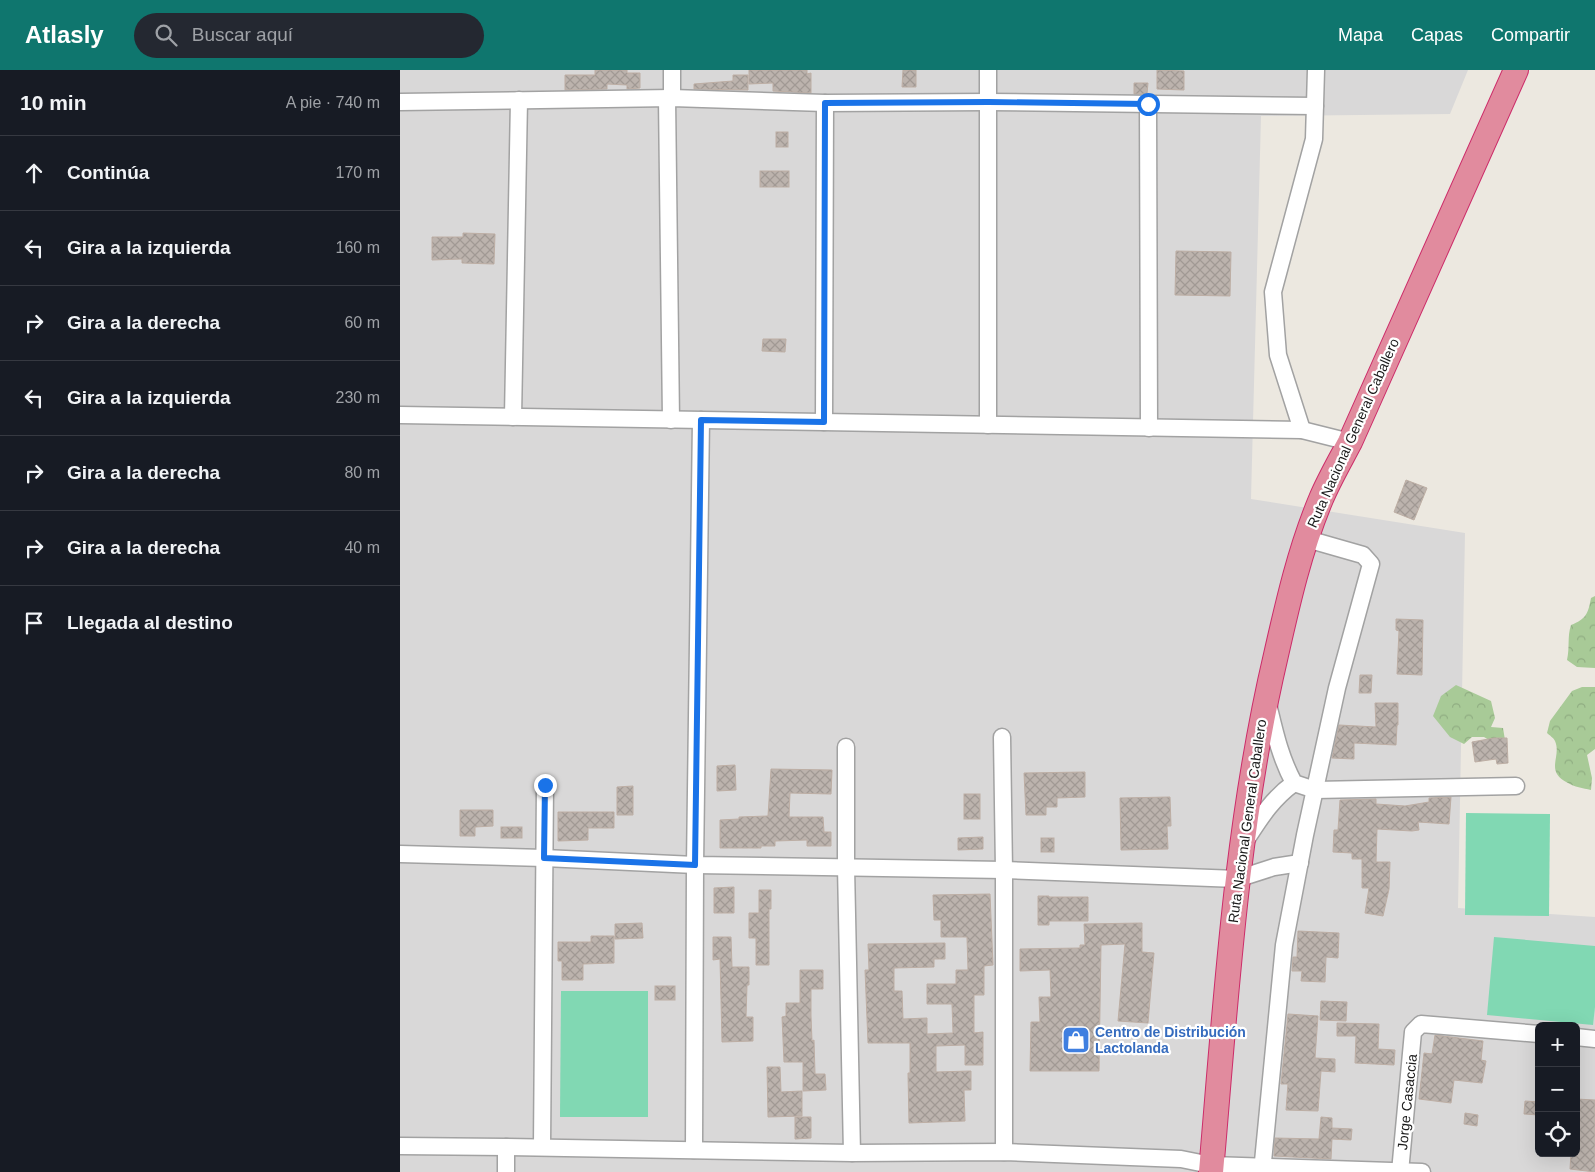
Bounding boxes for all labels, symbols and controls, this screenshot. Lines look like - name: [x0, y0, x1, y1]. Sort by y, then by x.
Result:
- search box: [134, 13, 484, 58]
- text: Atlasly: [25, 21, 104, 48]
- icon: search: [152, 21, 180, 49]
- text: Buscar aquí: [192, 24, 293, 45]
- text: Mapa: [1338, 25, 1383, 45]
- text: Capas: [1411, 25, 1463, 45]
- text: Compartir: [1491, 25, 1570, 45]
- text: 10 min: [20, 91, 87, 114]
- route start: [1137, 93, 1160, 116]
- text: A pie · 740 m: [286, 94, 380, 111]
- icon: ahead: [20, 159, 48, 187]
- text: Continúa: [67, 162, 149, 183]
- text: 170 m: [336, 164, 380, 181]
- icon: left: [20, 234, 48, 262]
- text: Gira a la izquierda: [67, 237, 231, 258]
- text: 160 m: [336, 239, 380, 256]
- icon: right: [20, 309, 48, 337]
- text: Gira a la derecha: [67, 312, 220, 333]
- text: 60 m: [344, 314, 380, 331]
- street label: Ruta Nacional General Caballero: [1304, 336, 1402, 530]
- icon: left: [20, 384, 48, 412]
- text: Gira a la izquierda: [67, 387, 231, 408]
- text: 230 m: [336, 389, 380, 406]
- icon: right: [20, 459, 48, 487]
- text: Gira a la derecha: [67, 462, 220, 483]
- text: 80 m: [344, 464, 380, 481]
- icon: right: [20, 534, 48, 562]
- text: Gira a la derecha: [67, 537, 220, 558]
- text: 40 m: [344, 539, 380, 556]
- icon: arrive: [20, 609, 48, 637]
- text: Llegada al destino: [67, 612, 233, 633]
- street label: Ruta Nacional General Caballero: [1225, 718, 1269, 924]
- route end: [534, 774, 557, 797]
- map controls: [1535, 1022, 1580, 1157]
- button: +: [1535, 1022, 1580, 1067]
- place label: Centro de Distribución Lactolanda: [1095, 1024, 1246, 1056]
- shop icon: Centro de Distribución Lactolanda: [1061, 1025, 1091, 1055]
- street label: Jorge Casaccia: [1394, 1053, 1420, 1151]
- button: −: [1535, 1067, 1580, 1112]
- button: locate: [1535, 1112, 1580, 1157]

